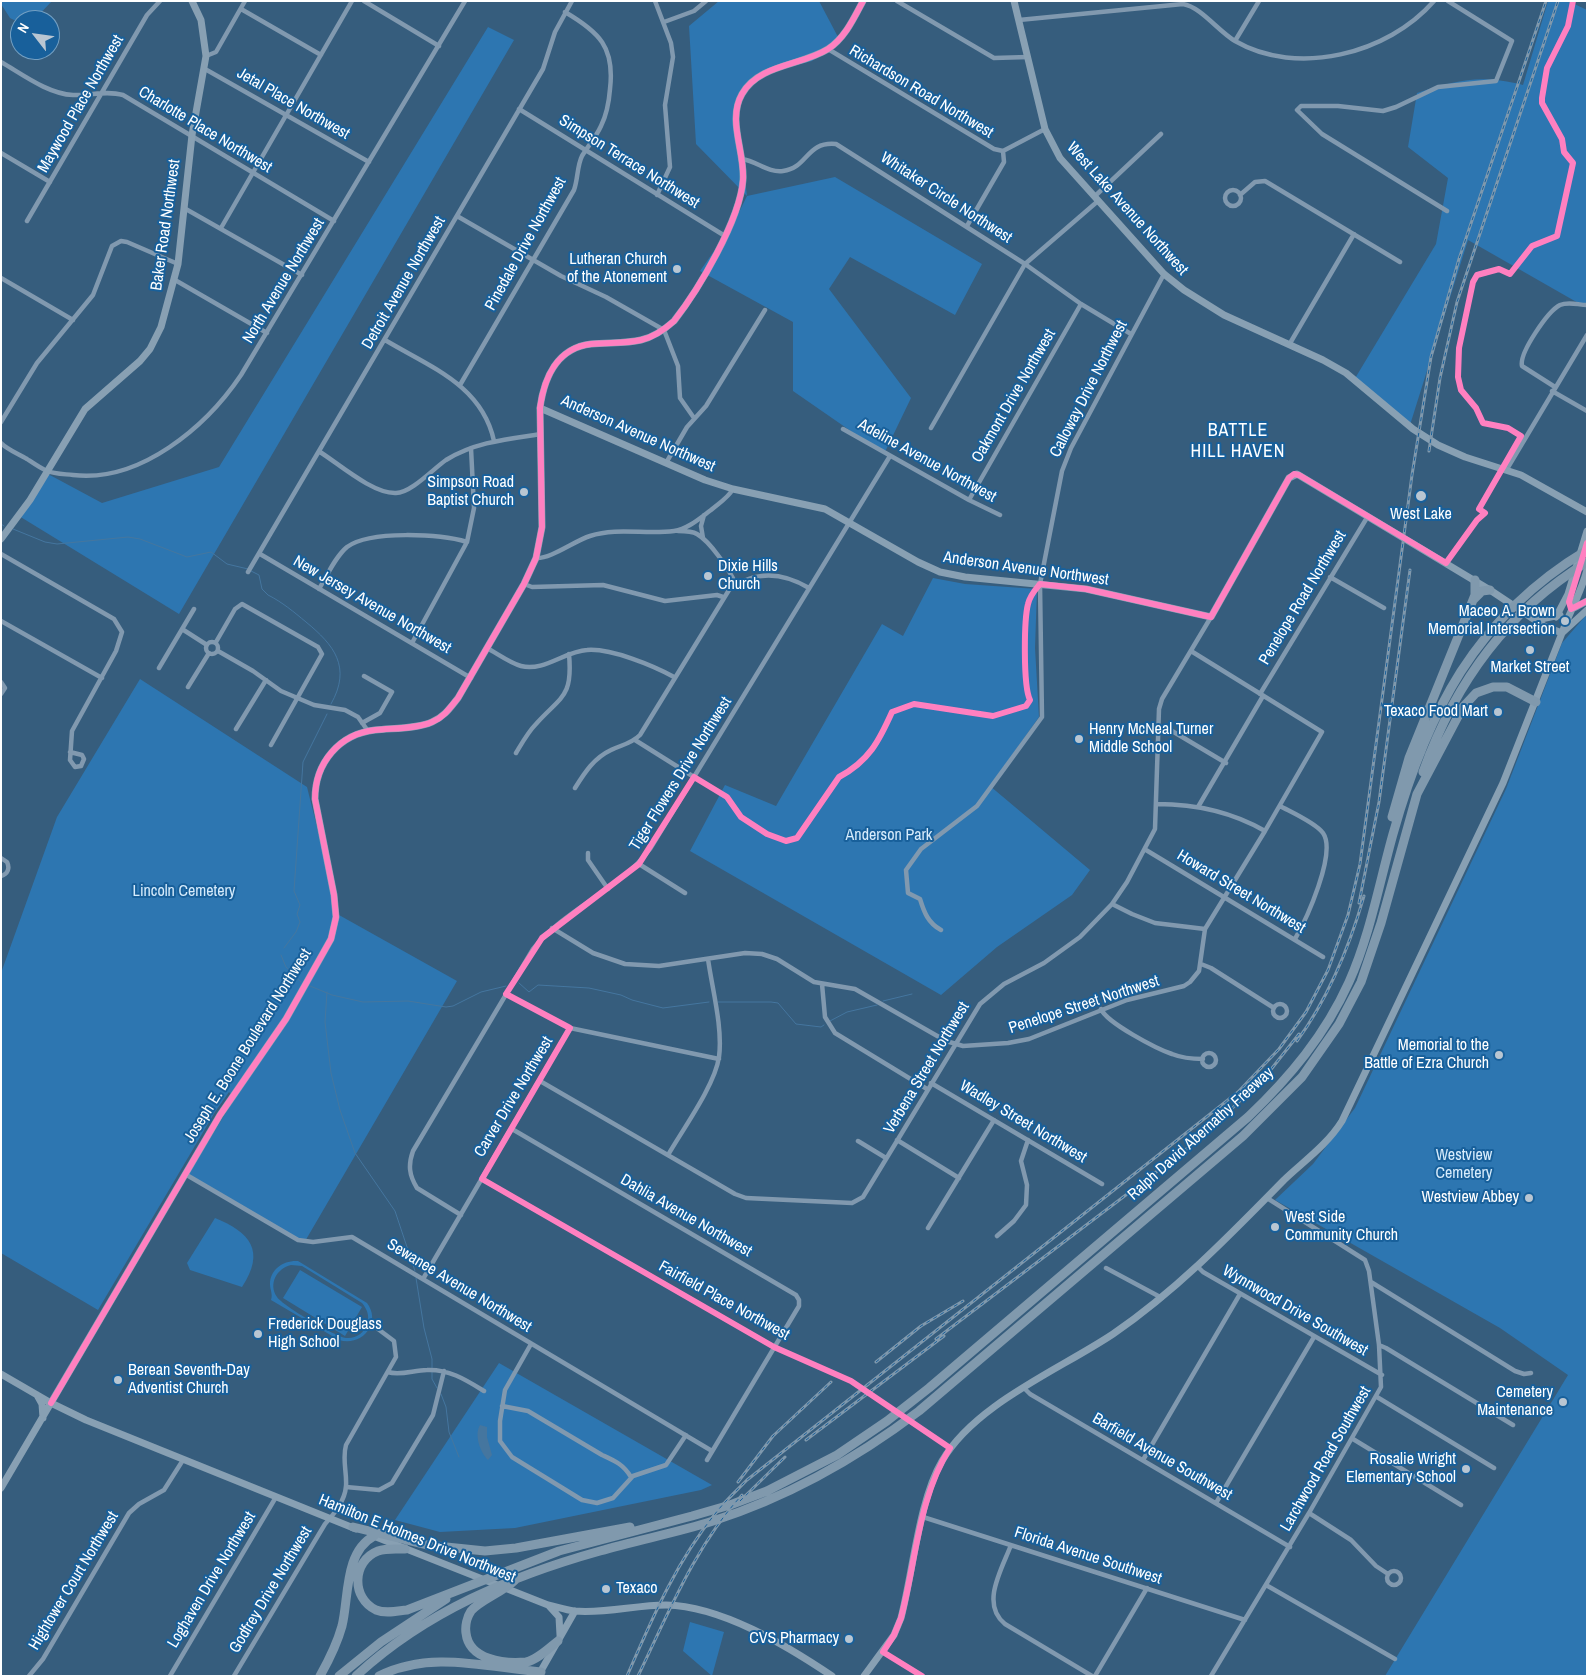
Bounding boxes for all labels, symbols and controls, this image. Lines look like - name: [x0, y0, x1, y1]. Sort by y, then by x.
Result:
- north arrow: [10, 10, 60, 60]
- text: N: [13, 20, 33, 36]
- street label: Maywood Place Northwest: [34, 32, 128, 176]
- street label: Richardson Road Northwest: [845, 41, 997, 143]
- street label: Jetal Place Northwest: [233, 64, 353, 144]
- street label: Charlotte Place Northwest: [135, 83, 275, 177]
- street label: Simpson Terrace Northwest: [555, 111, 703, 213]
- street label: West Lake Avenue Northwest: [1062, 139, 1192, 279]
- street label: Whitaker Circle Northwest: [877, 148, 1015, 248]
- street label: Baker Road Northwest: [147, 158, 185, 292]
- street label: Pinedale Drive Northwest: [481, 174, 571, 314]
- street label: Detroit Avenue Northwest: [358, 213, 450, 353]
- street label: North Avenue Northwest: [239, 215, 329, 347]
- place label: Lutheran Church of the Atonement: [567, 250, 667, 288]
- marker: Lutheran Church of the Atonement: [671, 263, 683, 275]
- street label: Calloway Drive Northwest: [1046, 317, 1132, 461]
- street label: Oakmont Drive Northwest: [968, 326, 1060, 466]
- street label: Anderson Avenue Northwest: [558, 391, 718, 477]
- street label: Adeline Avenue Northwest: [855, 415, 999, 507]
- district label: BATTLE HILL HAVEN: [1189, 420, 1287, 462]
- place label: Simpson Road Baptist Church: [427, 473, 514, 511]
- marker: Simpson Road Baptist Church: [518, 486, 530, 498]
- marker: West Lake: [1414, 489, 1428, 503]
- place label: West Lake: [1390, 505, 1452, 525]
- street label: Penelope Road Northwest: [1255, 527, 1351, 669]
- street label: Anderson Avenue Northwest: [942, 548, 1110, 590]
- street label: New Jersey Avenue Northwest: [290, 552, 454, 658]
- place label: Dixie Hills Church: [718, 557, 778, 595]
- marker: Dixie Hills Church: [702, 570, 714, 582]
- place label: Maceo A. Brown Memorial Intersection: [1428, 602, 1555, 640]
- marker: Maceo A. Brown Memorial Intersection: [1559, 615, 1571, 627]
- marker: Market Street: [1524, 644, 1536, 656]
- place label: Market Street: [1491, 658, 1569, 678]
- street label: Tiger Flowers Drive Northwest: [626, 694, 736, 854]
- place label: Texaco Food Mart: [1384, 702, 1488, 722]
- marker: Texaco Food Mart: [1492, 706, 1504, 718]
- place label: Henry McNeal Turner Middle School: [1089, 720, 1213, 758]
- marker: Henry McNeal Turner Middle School: [1073, 733, 1085, 745]
- park label: Anderson Park: [846, 826, 932, 846]
- street label: Howard Street Northwest: [1173, 846, 1309, 938]
- park label: Lincoln Cemetery: [133, 882, 235, 902]
- street label: Joseph E. Boone Boulevard Northwest: [180, 945, 316, 1147]
- street label: Penelope Street Northwest: [1006, 972, 1162, 1038]
- street label: Verbena Street Northwest: [880, 999, 974, 1137]
- street label: Carver Drive Northwest: [470, 1033, 558, 1161]
- place label: Memorial to the Battle of Ezra Church: [1364, 1036, 1489, 1074]
- marker: Memorial to the Battle of Ezra Church: [1493, 1049, 1505, 1061]
- street label: Ralph David Abernathy Freeway: [1124, 1063, 1278, 1205]
- street label: Wadley Street Northwest: [956, 1077, 1090, 1167]
- park label: Westview Cemetery: [1436, 1146, 1492, 1184]
- street label: Dahlia Avenue Northwest: [617, 1171, 755, 1261]
- place label: Westview Abbey: [1422, 1188, 1519, 1208]
- marker: Westview Abbey: [1523, 1192, 1535, 1204]
- place label: West Side Community Church: [1285, 1208, 1398, 1246]
- marker: West Side Community Church: [1269, 1221, 1281, 1233]
- street label: Sewanee Avenue Northwest: [383, 1235, 535, 1337]
- street label: Fairfield Place Northwest: [655, 1257, 793, 1345]
- street label: Wynnwood Drive Southwest: [1219, 1262, 1371, 1360]
- place label: Frederick Douglass High School: [268, 1315, 382, 1353]
- marker: Frederick Douglass High School: [252, 1328, 264, 1340]
- place label: Berean Seventh-Day Adventist Church: [128, 1361, 250, 1399]
- marker: Berean Seventh-Day Adventist Church: [112, 1374, 124, 1386]
- street label: Larchwood Road Southwest: [1277, 1383, 1375, 1535]
- place label: Cemetery Maintenance: [1477, 1383, 1553, 1421]
- marker: Cemetery Maintenance: [1557, 1396, 1569, 1408]
- street label: Barfield Avenue Southwest: [1089, 1409, 1235, 1505]
- place label: Rosalie Wright Elementary School: [1346, 1450, 1456, 1488]
- marker: Rosalie Wright Elementary School: [1460, 1463, 1472, 1475]
- street label: Hamilton E Holmes Drive Northwest: [316, 1491, 518, 1587]
- street label: Hightower Court Northwest: [25, 1508, 123, 1654]
- street label: Loghaven Drive Northwest: [164, 1508, 260, 1652]
- street label: Godfrey Drive Northwest: [226, 1523, 316, 1657]
- street label: Florida Avenue Southwest: [1012, 1523, 1164, 1589]
- place label: Texaco: [616, 1579, 658, 1599]
- marker: Texaco: [600, 1583, 612, 1595]
- place label: CVS Pharmacy: [749, 1629, 839, 1649]
- marker: CVS Pharmacy: [843, 1633, 855, 1645]

